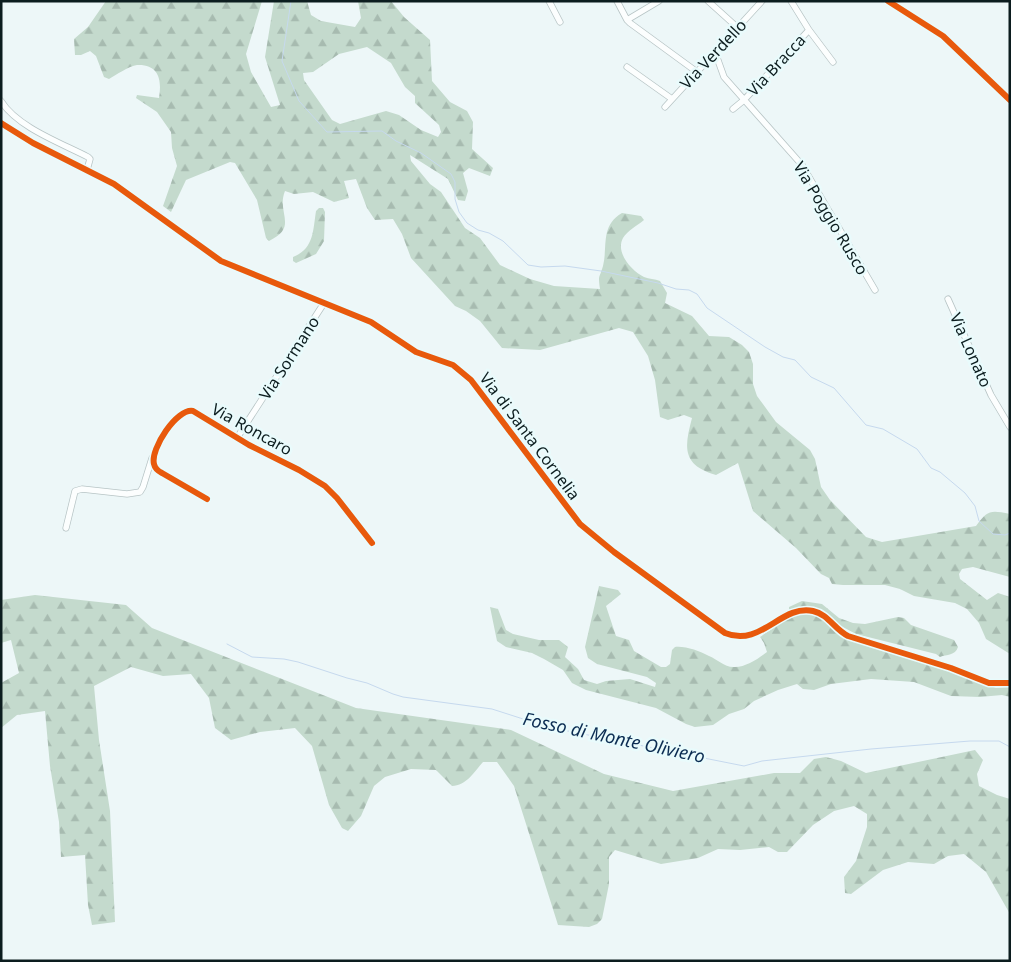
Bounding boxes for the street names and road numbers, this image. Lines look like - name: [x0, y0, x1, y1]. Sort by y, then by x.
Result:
- street label: Via Verdello: [675, 14, 751, 94]
- street label: Via Bracca: [742, 29, 810, 101]
- street label: Via Poggio Rusco: [788, 157, 874, 279]
- street label: Via Lonato: [945, 309, 997, 391]
- street label: Via Sormano: [254, 312, 324, 404]
- street label: Via di Santa Cornelia: [475, 368, 585, 504]
- street label: Via Roncaro: [208, 398, 296, 460]

